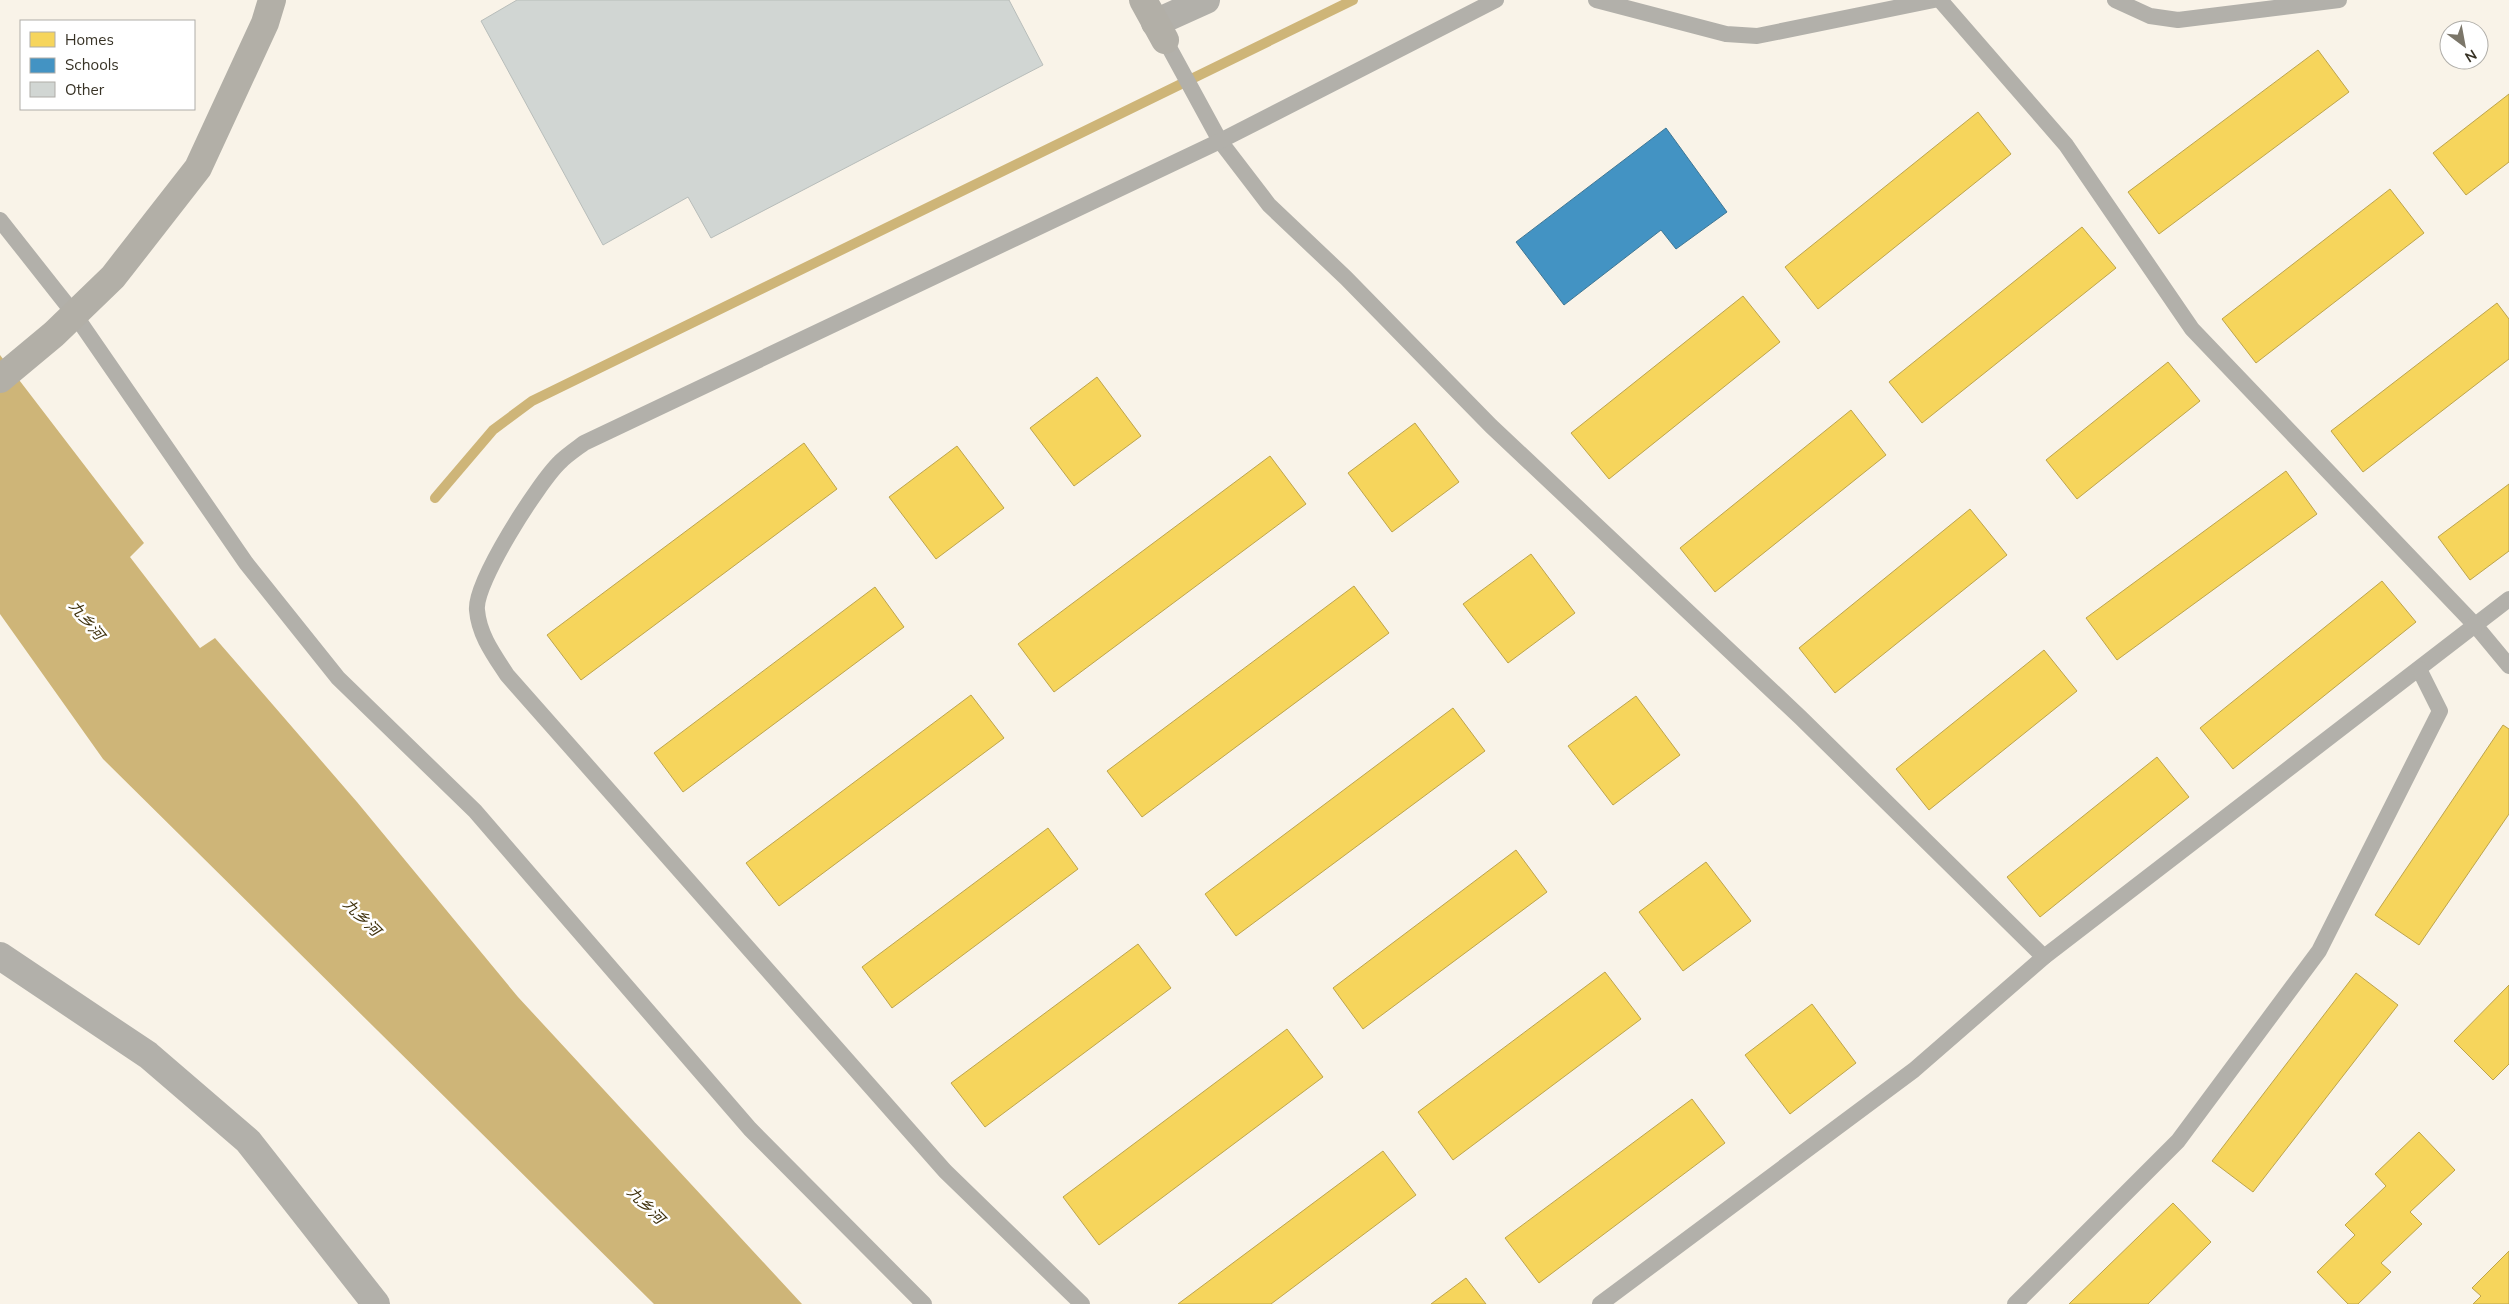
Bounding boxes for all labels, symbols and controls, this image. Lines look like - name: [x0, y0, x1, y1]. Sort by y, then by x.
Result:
- legend: [20, 20, 195, 110]
- north arrow: [2439, 20, 2489, 70]
- text: Homes: [65, 30, 114, 49]
- text: N: [2462, 46, 2480, 66]
- text: Schools: [65, 55, 119, 74]
- text: Other: [65, 80, 105, 99]
- water label: 九乡河: [65, 597, 110, 646]
- water label: 九乡河: [339, 894, 387, 942]
- water label: 九乡河: [623, 1182, 671, 1230]

